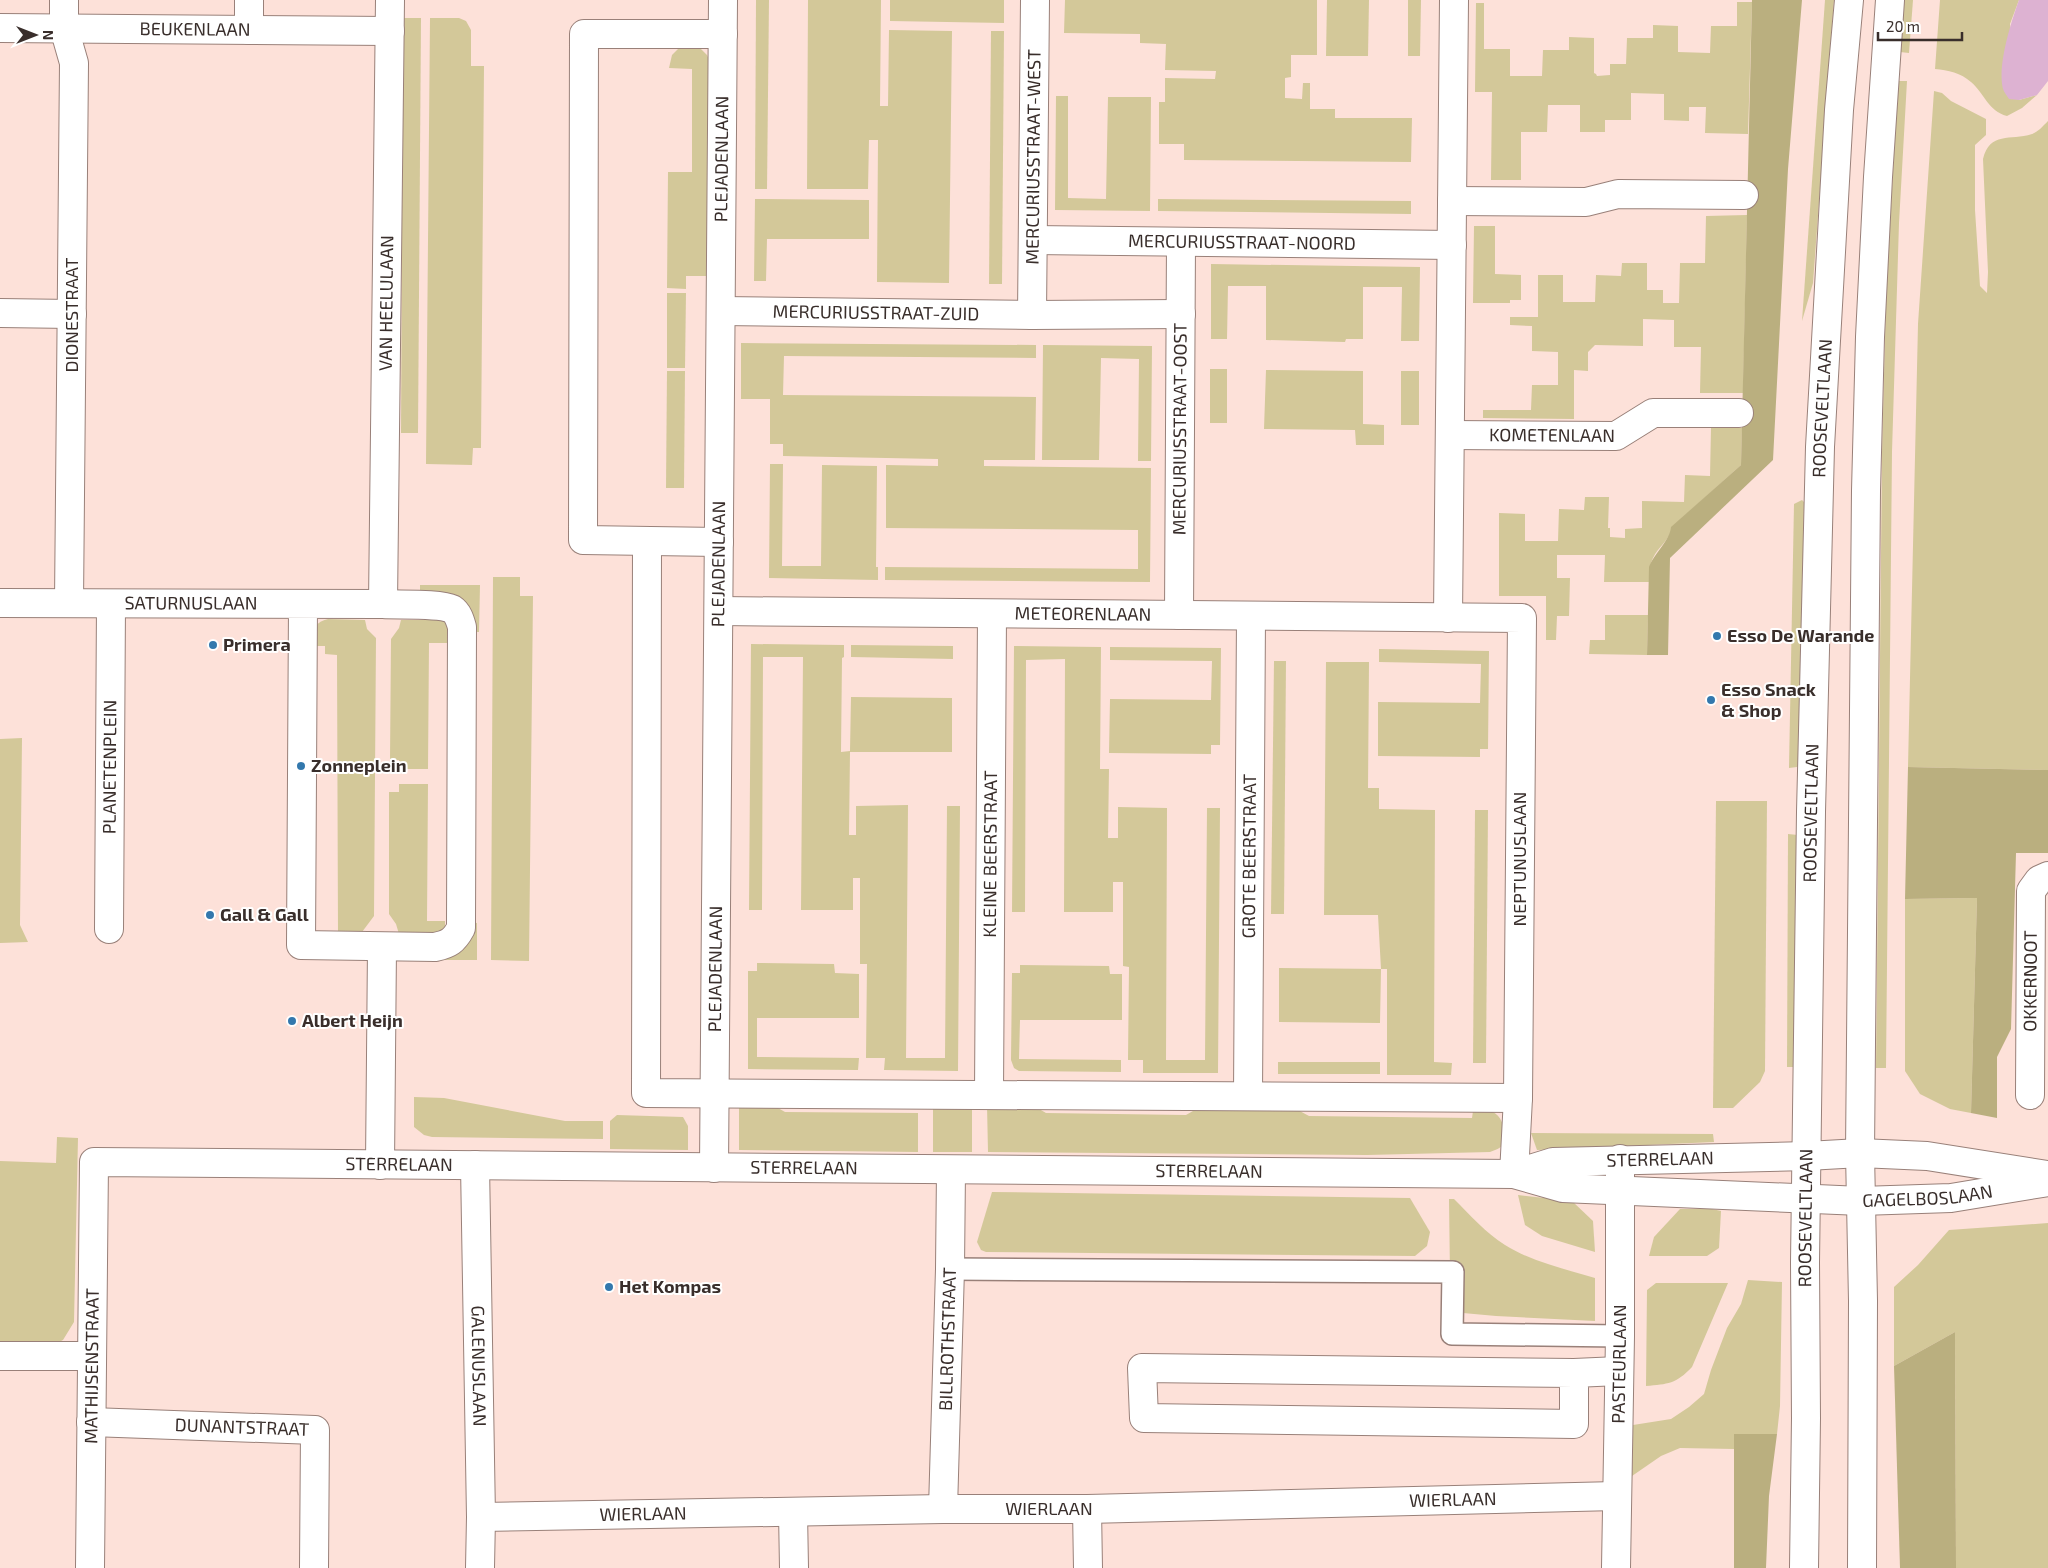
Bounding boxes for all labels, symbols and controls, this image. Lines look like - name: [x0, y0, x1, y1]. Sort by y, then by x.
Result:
- north arrow: [10, 10, 60, 60]
- scale bar: [1878, 10, 1962, 42]
- street label: BEUKENLAAN: [139, 17, 251, 40]
- text: 20 m: [1886, 17, 1920, 35]
- text: N: [40, 30, 57, 40]
- street label: MERCURIUSSTRAAT-WEST: [1020, 49, 1045, 265]
- street label: PLEJADENLAAN: [709, 96, 732, 222]
- street label: MERCURIUSSTRAAT-NOORD: [1128, 229, 1356, 254]
- street label: VAN HEELULAAN: [374, 235, 397, 371]
- street label: DIONESTRAAT: [60, 257, 82, 372]
- street label: MERCURIUSSTRAAT-ZUID: [773, 300, 979, 324]
- street label: MERCURIUSSTRAAT-OOST: [1167, 322, 1191, 535]
- street label: ROOSEVELTLAAN: [1807, 338, 1836, 478]
- street label: KOMETENLAAN: [1489, 423, 1615, 446]
- street label: PLEJADENLAAN: [706, 501, 729, 627]
- street label: SATURNUSLAAN: [124, 591, 258, 614]
- street label: METEORENLAAN: [1015, 602, 1151, 625]
- place label: Esso De Warande: [1727, 624, 1874, 646]
- marker: Esso De Warande: [1711, 630, 1723, 642]
- place label: Primera: [223, 633, 291, 655]
- marker: Primera: [207, 639, 219, 651]
- place label: Esso Snack & Shop: [1721, 678, 1816, 721]
- marker: Esso Snack & Shop: [1705, 694, 1717, 706]
- street label: PLANETENPLEIN: [98, 700, 120, 834]
- street label: ROOSEVELTLAAN: [1798, 743, 1823, 883]
- place label: Zonneplein: [311, 754, 407, 776]
- marker: Zonneplein: [295, 760, 307, 772]
- street label: KLEINE BEERSTRAAT: [978, 770, 1001, 938]
- street label: GROTE BEERSTRAAT: [1237, 773, 1260, 938]
- street label: NEPTUNUSLAAN: [1508, 792, 1530, 926]
- place label: Gall & Gall: [220, 903, 309, 925]
- street label: PLEJADENLAAN: [703, 906, 726, 1032]
- marker: Gall & Gall: [204, 909, 216, 921]
- street label: OKKERNOOT: [2018, 930, 2041, 1032]
- place label: Albert Heijn: [302, 1009, 403, 1031]
- marker: Albert Heijn: [286, 1015, 298, 1027]
- street label: STERRELAAN: [1606, 1146, 1714, 1171]
- street label: ROOSEVELTLAAN: [1793, 1149, 1817, 1287]
- street label: STERRELAAN: [345, 1152, 453, 1175]
- street label: STERRELAAN: [750, 1156, 858, 1178]
- street label: STERRELAAN: [1155, 1159, 1263, 1182]
- street label: GAGELBOSLAAN: [1862, 1179, 1994, 1211]
- street label: BILLROTHSTRAAT: [934, 1267, 960, 1411]
- place label: Het Kompas: [619, 1275, 721, 1297]
- marker: Het Kompas: [603, 1281, 615, 1293]
- street label: MATHIJSENSTRAAT: [79, 1288, 103, 1444]
- street label: PASTEURLAAN: [1606, 1304, 1630, 1424]
- street label: GALENUSLAAN: [467, 1305, 491, 1427]
- street label: DUNANTSTRAAT: [174, 1413, 310, 1440]
- street label: WIERLAAN: [1409, 1487, 1497, 1511]
- street label: WIERLAAN: [1005, 1497, 1093, 1519]
- street label: WIERLAAN: [599, 1501, 687, 1525]

